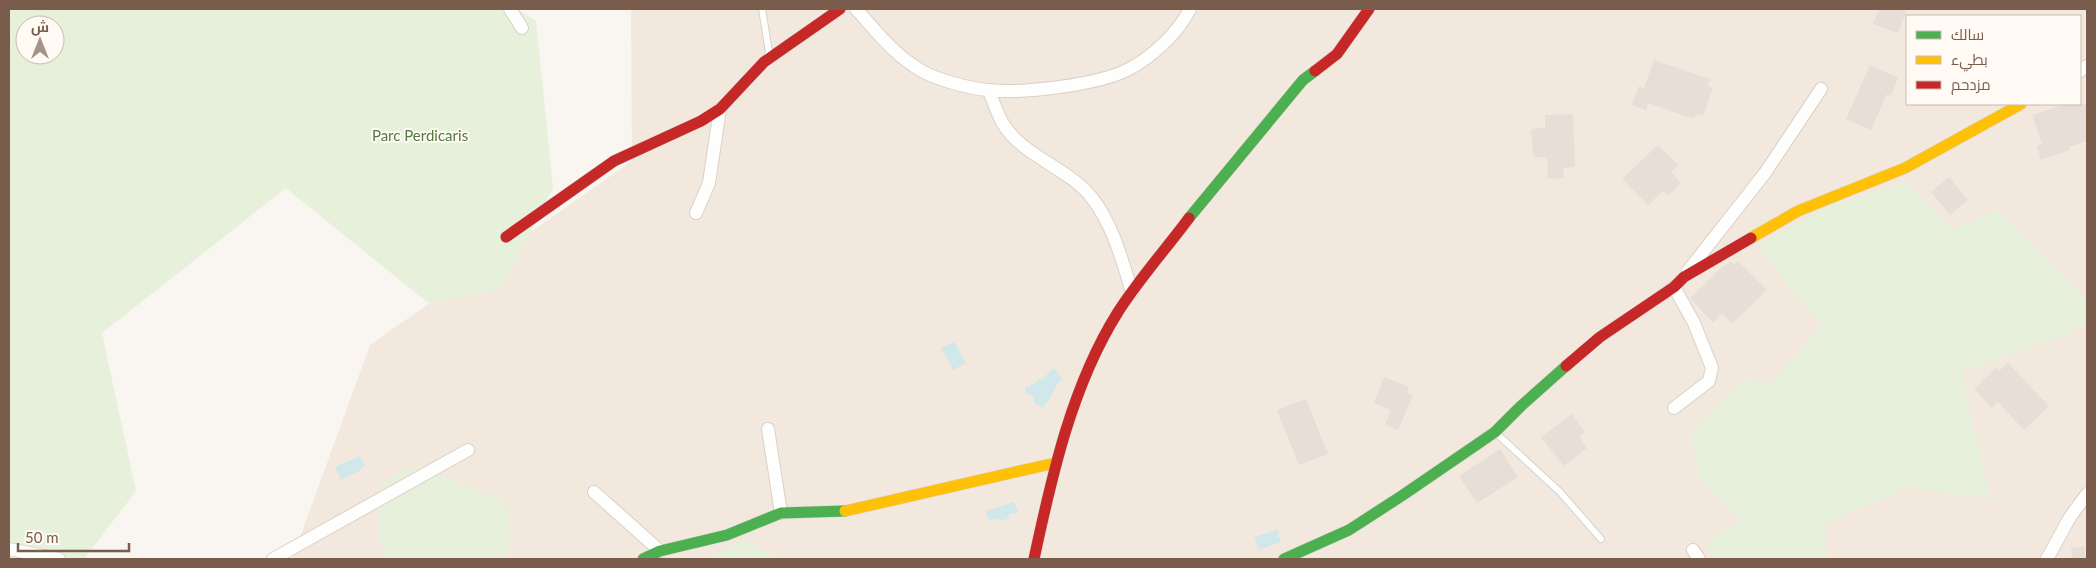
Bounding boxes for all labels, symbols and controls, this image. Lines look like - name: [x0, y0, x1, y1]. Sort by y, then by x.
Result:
- north arrow: [15, 15, 65, 65]
- legend: [1906, 15, 2081, 105]
- text: ش: [31, 18, 49, 36]
- text: سالك: [1951, 25, 1984, 43]
- text: بطيء: [1951, 50, 1988, 72]
- text: مزدحم: [1951, 75, 1991, 95]
- park label: Parc Perdicaris: [372, 126, 468, 144]
- scale bar: [18, 520, 129, 552]
- text: 50 m: [25, 528, 59, 546]

